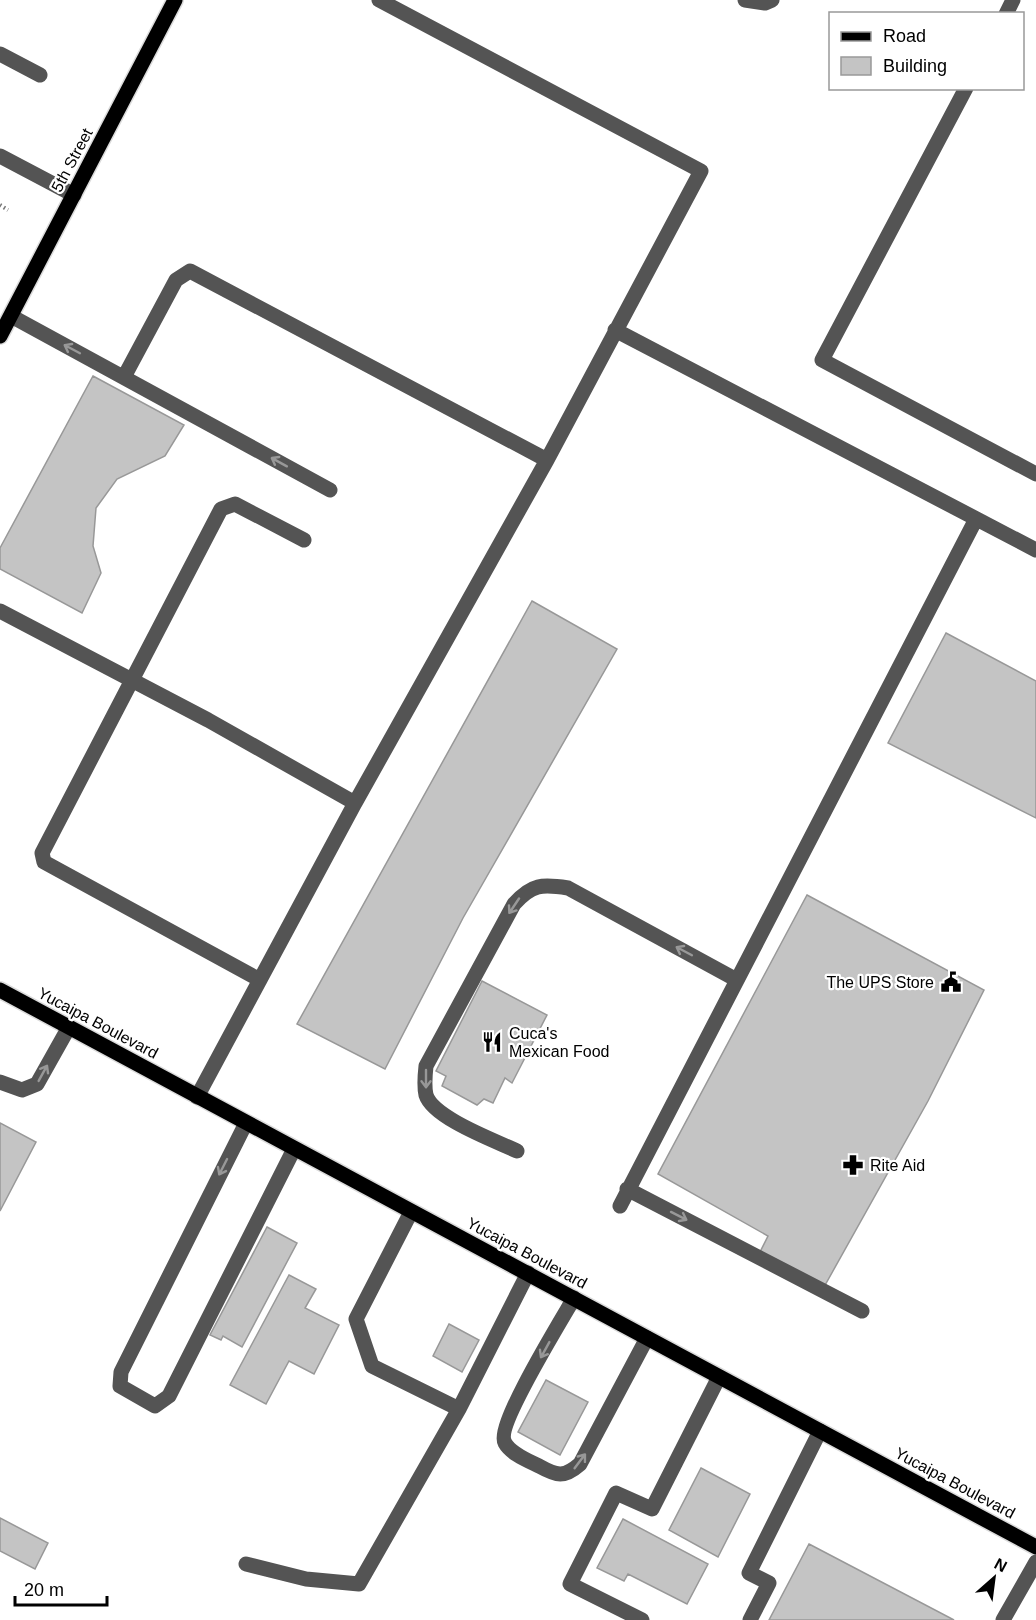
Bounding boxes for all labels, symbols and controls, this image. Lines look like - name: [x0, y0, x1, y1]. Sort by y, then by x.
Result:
- legend: [829, 12, 1024, 90]
- text: Road: [883, 26, 926, 46]
- text: Building: [883, 56, 947, 76]
- street label: 5th Street: [48, 125, 96, 195]
- one-way arrow: [64, 343, 82, 354]
- one-way arrow: [271, 456, 288, 468]
- one-way arrow: [508, 898, 520, 914]
- one-way arrow: [676, 945, 693, 957]
- public building icon: The UPS Store: [939, 970, 963, 994]
- place label: The UPS Store: [826, 974, 934, 991]
- street label: Yucaipa Boulevard: [35, 984, 161, 1062]
- place label: Cuca's Mexican Food: [509, 1025, 610, 1060]
- restaurant icon: Cuca's Mexican Food: [480, 1030, 504, 1054]
- one-way arrow: [37, 1065, 49, 1082]
- one-way arrow: [420, 1068, 432, 1088]
- pharmacy icon: Rite Aid: [841, 1153, 865, 1177]
- place label: Rite Aid: [870, 1157, 925, 1174]
- one-way arrow: [217, 1158, 228, 1176]
- one-way arrow: [670, 1211, 688, 1222]
- street label: Yucaipa Boulevard: [464, 1214, 590, 1292]
- one-way arrow: [539, 1340, 550, 1358]
- street label: Yucaipa Boulevard: [892, 1444, 1018, 1522]
- one-way arrow: [574, 1454, 586, 1470]
- north arrow: [964, 1548, 1024, 1608]
- text: N: [992, 1555, 1010, 1575]
- scale bar: [15, 1569, 106, 1607]
- text: 20 m: [24, 1580, 64, 1600]

